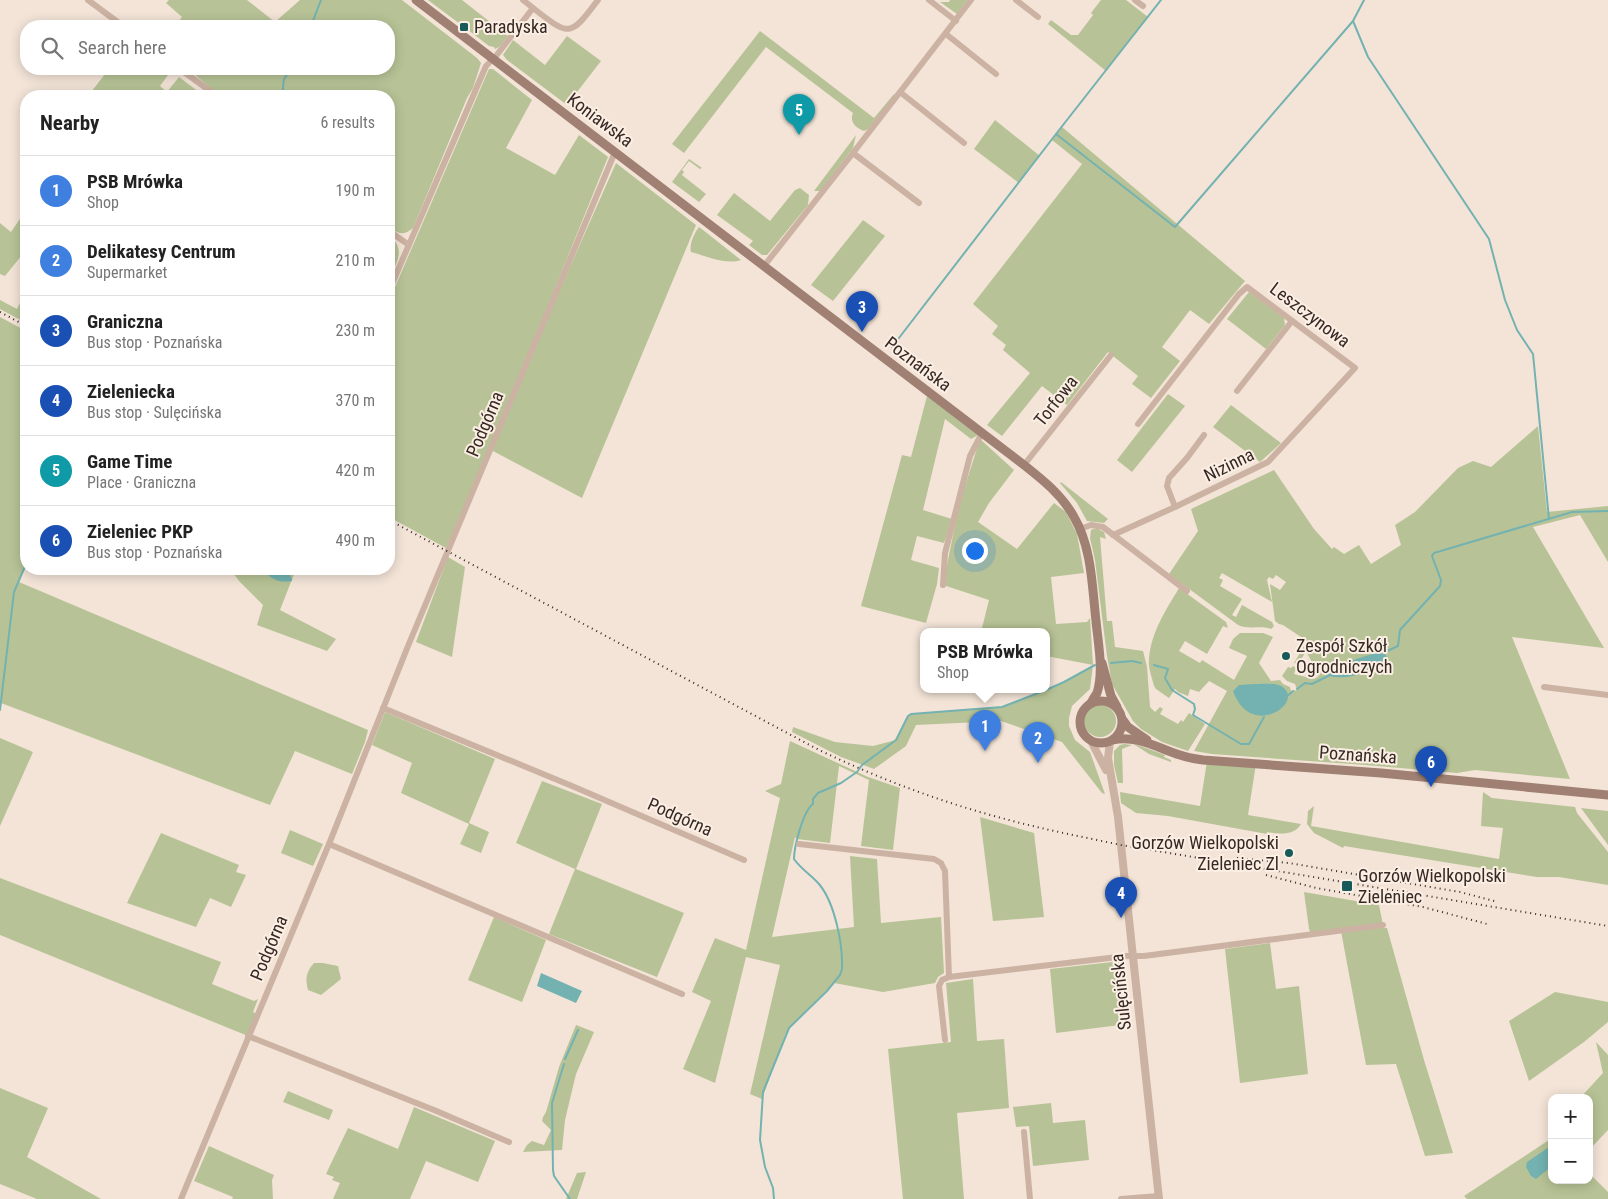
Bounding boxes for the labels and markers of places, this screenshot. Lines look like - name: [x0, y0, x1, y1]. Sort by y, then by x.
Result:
- place label: Paradyska: [474, 16, 548, 37]
- marker: Paradyska: [458, 21, 470, 33]
- pin: 5: [783, 94, 815, 135]
- pin: 3: [846, 291, 878, 332]
- place label: Zespół Szkół Ogrodniczych: [1296, 635, 1392, 677]
- marker: Zespół Szkół Ogrodniczych: [1280, 650, 1292, 662]
- pin: 1: [969, 710, 1001, 751]
- pin: 2: [1022, 722, 1054, 763]
- pin: 6: [1415, 746, 1447, 787]
- place label: Gorzów Wielkopolski Zieleniec Zl: [1131, 832, 1279, 874]
- marker: Gorzów Wielkopolski Zieleniec Zl: [1283, 847, 1295, 859]
- place label: Gorzów Wielkopolski Zieleniec: [1358, 865, 1506, 907]
- pin: 4: [1105, 877, 1137, 918]
- marker: Gorzów Wielkopolski Zieleniec: [1340, 879, 1354, 893]

